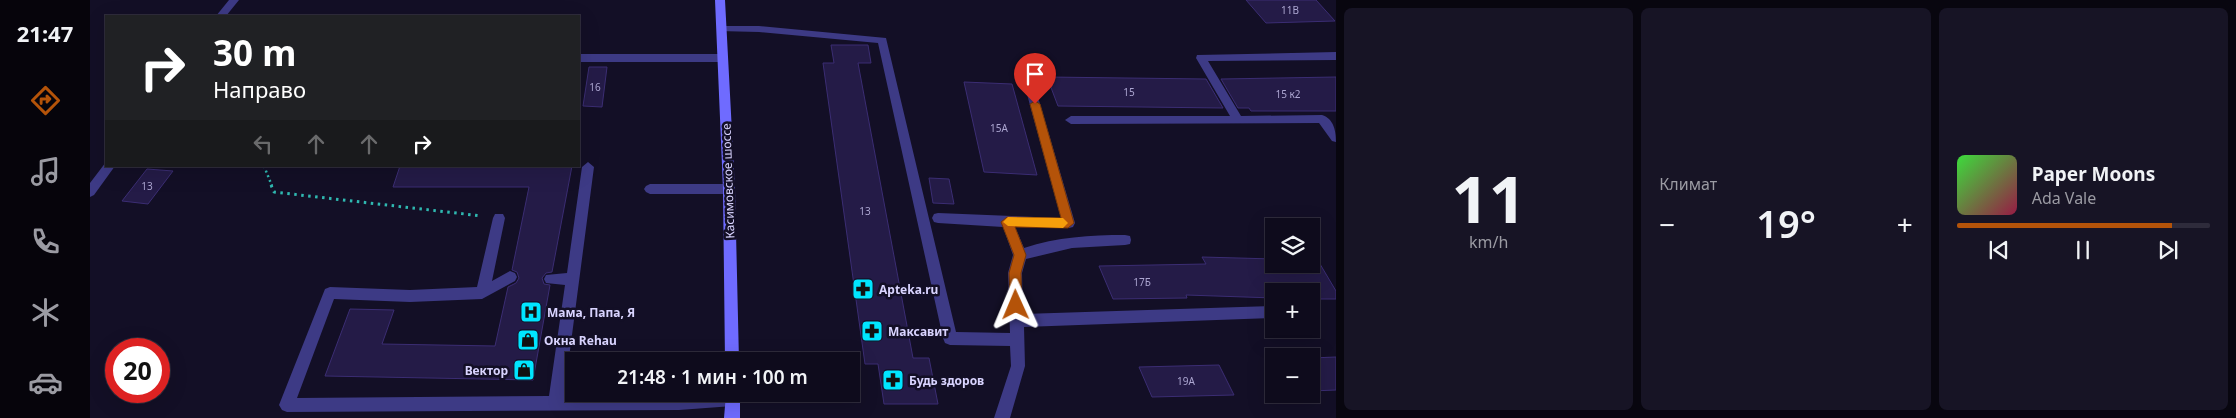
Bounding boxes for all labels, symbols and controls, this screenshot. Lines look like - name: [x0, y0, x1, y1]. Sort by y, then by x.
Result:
- house number: 11В: [1281, 3, 1299, 17]
- text: 21:47: [17, 18, 73, 48]
- text: 30 m: [213, 29, 296, 76]
- icon: right: [130, 35, 195, 100]
- pin: [1014, 53, 1056, 104]
- icon: arrive: [1021, 60, 1049, 88]
- text: Направо: [213, 74, 306, 104]
- house number: 16: [589, 80, 601, 94]
- icon: directions: [28, 83, 63, 118]
- house number: 15: [1123, 85, 1135, 99]
- house number: 15 к2: [1275, 87, 1301, 101]
- house number: 15А: [990, 121, 1009, 135]
- street label: Касимовское шоссе: [717, 123, 739, 239]
- icon: left: [249, 130, 277, 158]
- icon: ahead: [302, 130, 330, 158]
- icon: ahead: [355, 130, 383, 158]
- icon: right: [408, 130, 436, 158]
- icon: music: [28, 154, 63, 189]
- text: 11: [1451, 154, 1526, 242]
- text: Paper Moons: [2032, 161, 2155, 187]
- text: Климат: [1659, 173, 1717, 195]
- house number: 13: [141, 179, 153, 193]
- text: Ada Vale: [2032, 187, 2096, 209]
- text: 19°: [1756, 197, 1816, 249]
- house number: 13: [859, 204, 871, 218]
- text: −: [1659, 205, 1675, 243]
- text: +: [1897, 205, 1913, 243]
- map controls: [1265, 218, 1320, 403]
- button: layers: [1265, 218, 1320, 273]
- icon: phone: [28, 224, 63, 259]
- text: km/h: [1469, 231, 1508, 253]
- icon: previous: [1985, 236, 2013, 264]
- icon: pause: [2069, 236, 2097, 264]
- icon: next: [2154, 236, 2182, 264]
- house number: 17Б: [1133, 275, 1151, 289]
- pharmacy icon: Apteka.ru: [851, 277, 875, 301]
- position arrow: [989, 278, 1041, 330]
- place label: Apteka.ru: [879, 281, 938, 298]
- button: +: [1265, 283, 1320, 338]
- icon: climate: [28, 295, 63, 330]
- hospital icon: Мама, Папа, Я: [519, 300, 543, 324]
- place label: Мама, Папа, Я: [547, 304, 635, 321]
- pharmacy icon: Максавит: [860, 319, 884, 343]
- place label: Максавит: [888, 323, 948, 340]
- shop icon: Окна Rehau: [516, 328, 540, 352]
- place label: Окна Rehau: [544, 332, 617, 349]
- speed limit sign: 20: [105, 338, 170, 403]
- button: −: [1265, 348, 1320, 403]
- shop icon: Вектор: [512, 358, 536, 382]
- place label: Вектор: [465, 362, 508, 379]
- text: 21:48 · 1 мин · 100 m: [617, 364, 808, 390]
- icon: car: [28, 365, 63, 400]
- pharmacy icon: Будь здоров: [881, 368, 905, 392]
- place label: Будь здоров: [909, 372, 984, 389]
- house number: 19А: [1177, 374, 1196, 388]

